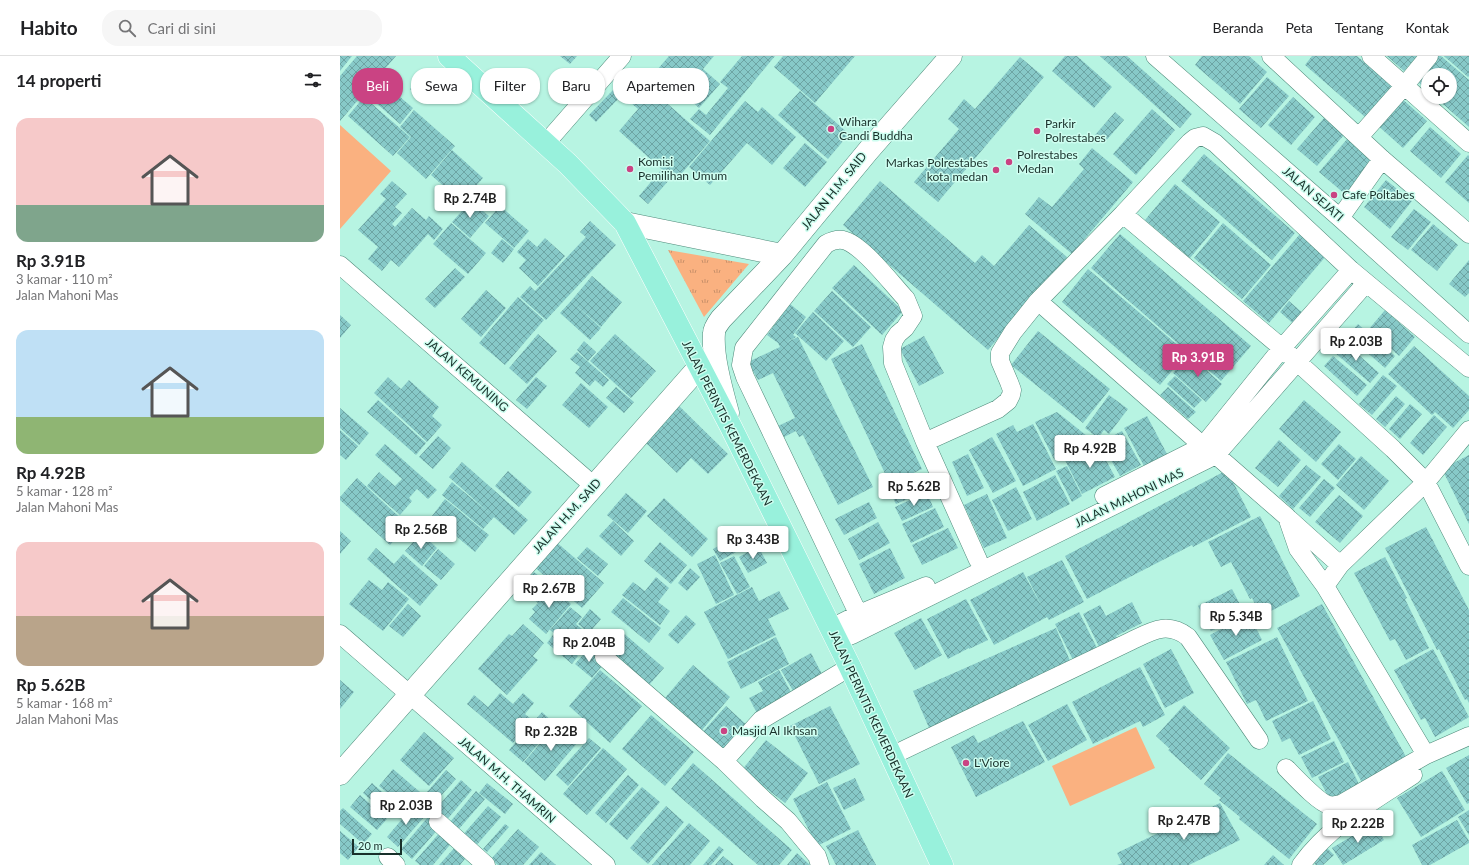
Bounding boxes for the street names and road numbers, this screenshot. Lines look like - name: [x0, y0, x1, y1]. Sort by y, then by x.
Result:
- street label: JALAN H.M. SAID: [798, 149, 870, 233]
- street label: JALAN SEJATI: [1280, 163, 1347, 224]
- street label: JALAN KEMUNING: [423, 335, 512, 415]
- street label: JALAN PERINTIS KEMERDEKAAN: [679, 338, 776, 508]
- street label: JALAN MAHONI MAS: [1072, 465, 1186, 530]
- street label: JALAN H.M. SAID: [529, 475, 604, 556]
- street label: JALAN PERINTIS KEMERDEKAAN: [826, 627, 917, 800]
- street label: JALAN M.H. THAMRIN: [456, 733, 559, 826]

